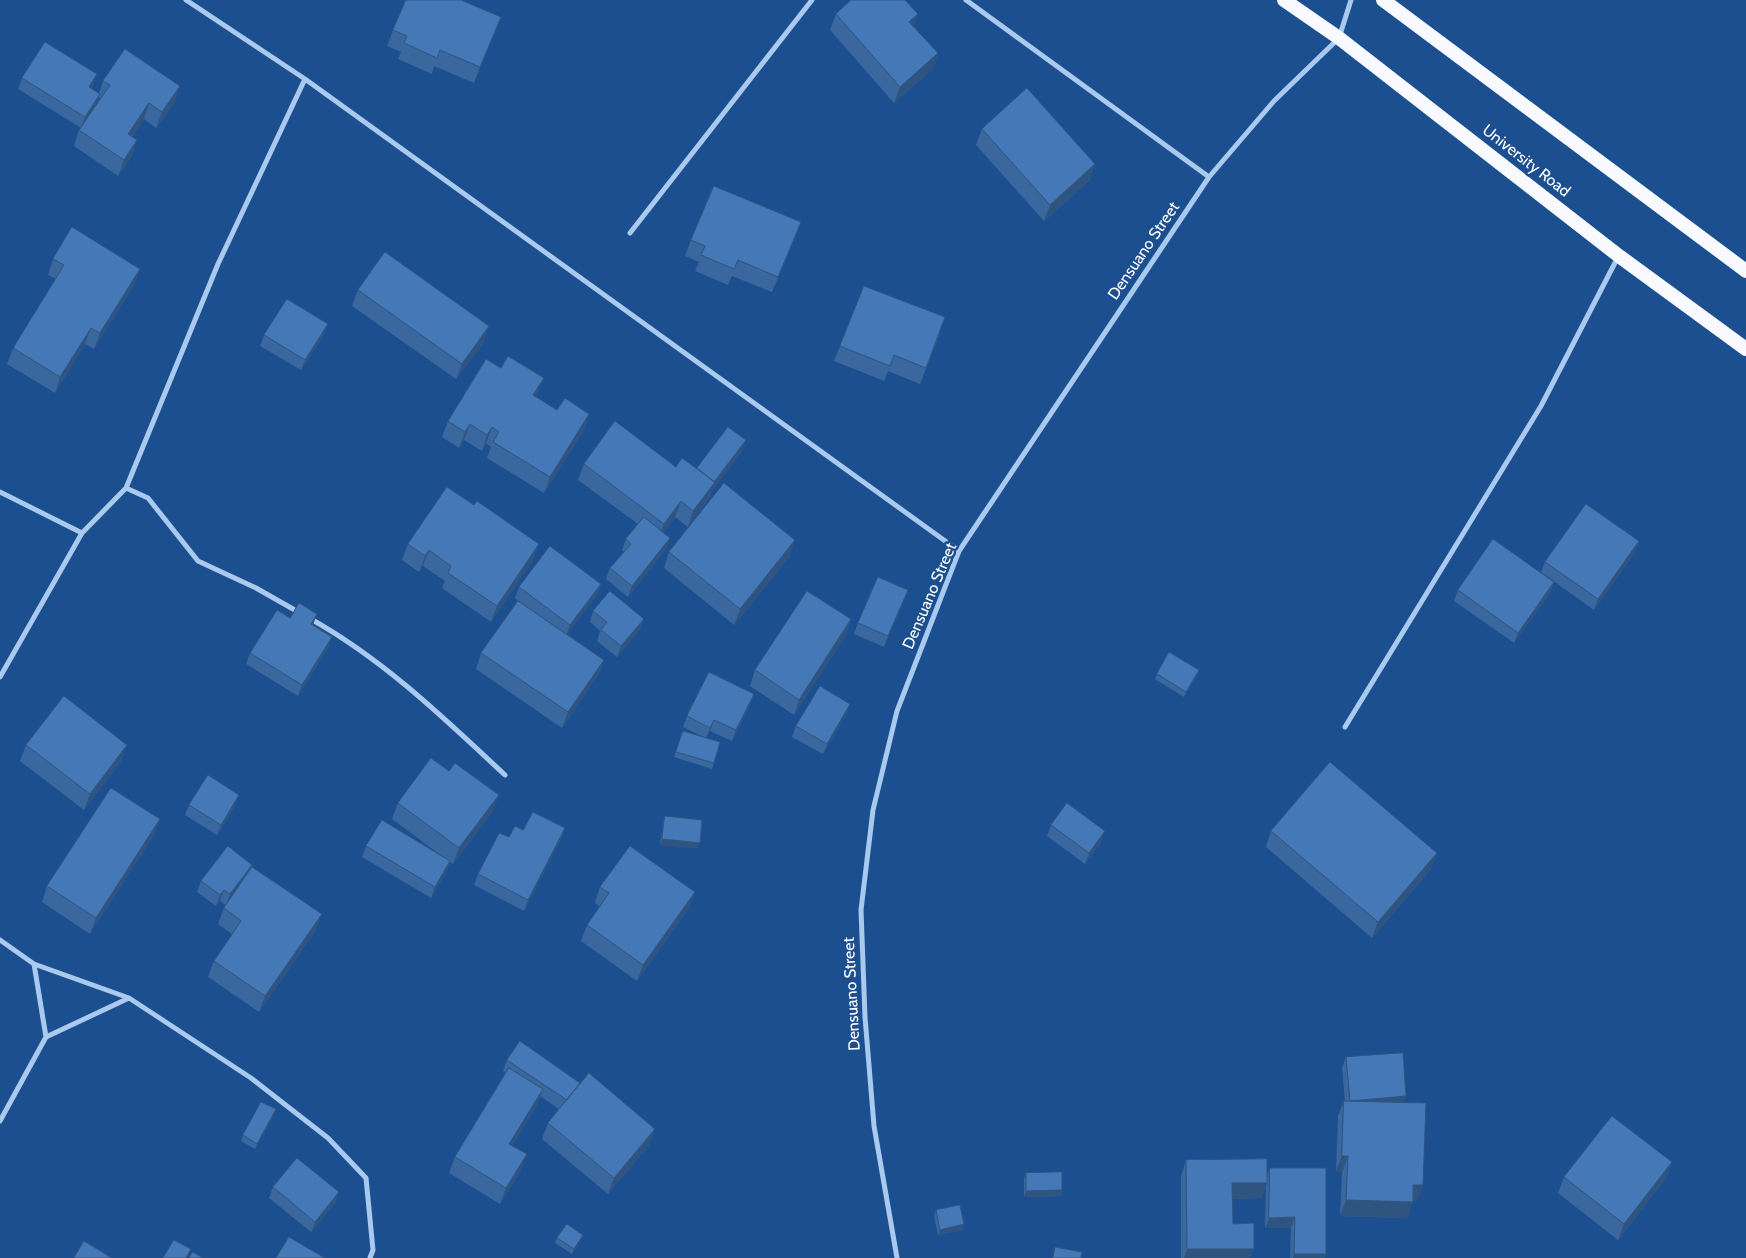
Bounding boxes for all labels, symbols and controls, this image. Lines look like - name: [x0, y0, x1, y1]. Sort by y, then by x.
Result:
- street label: University Road: [1478, 121, 1574, 201]
- street label: Densuano Street: [1104, 198, 1184, 304]
- street label: Densuano Street: [899, 540, 961, 652]
- street label: Densuano Street: [839, 937, 865, 1051]

